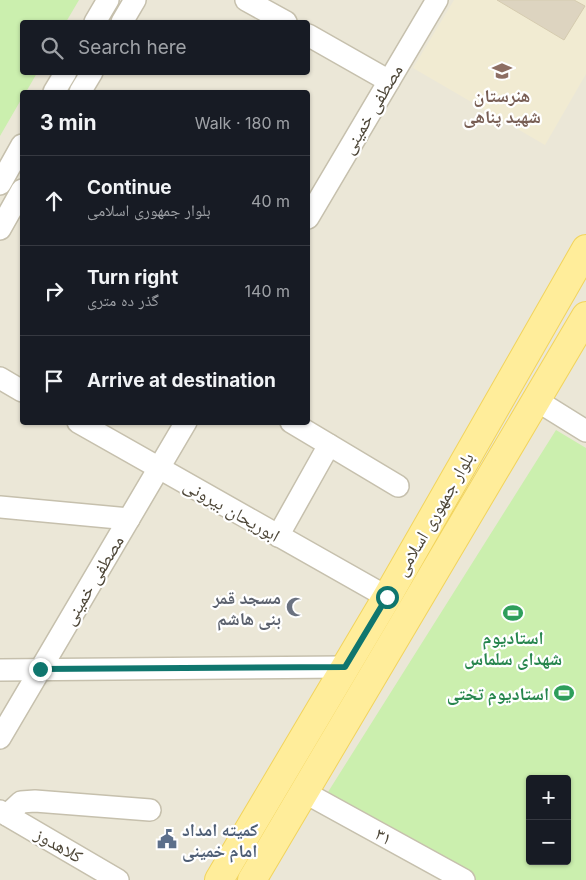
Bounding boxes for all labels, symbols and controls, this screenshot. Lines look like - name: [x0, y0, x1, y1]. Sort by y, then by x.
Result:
- search box: [20, 20, 310, 75]
- icon: search: [38, 34, 66, 62]
- text: Search here: [78, 36, 187, 59]
- street label: مصطفی خمینی: [337, 60, 408, 158]
- school or university icon: هنرستان شهید پناهی: [491, 60, 513, 82]
- place label: هنرستان شهید پناهی: [463, 85, 541, 128]
- text: 3 min: [40, 110, 96, 135]
- text: Walk · 180 m: [195, 113, 290, 133]
- text: Continue: [87, 176, 172, 199]
- icon: ahead: [40, 187, 68, 215]
- text: 40 m: [251, 191, 290, 211]
- text: بلوار جمهوری اسلامی: [87, 200, 211, 220]
- text: Turn right: [87, 266, 178, 289]
- icon: right: [40, 277, 68, 305]
- text: 140 m: [245, 281, 290, 301]
- text: گذر ده متری: [87, 290, 159, 310]
- icon: arrive: [40, 367, 68, 395]
- text: Arrive at destination: [87, 369, 276, 392]
- street label: بلوار جمهوری اسلامی: [390, 448, 479, 580]
- street label: ابوریحان بیرونی: [180, 474, 284, 547]
- street label: مصطفی خمینی: [58, 531, 129, 629]
- route start: [376, 586, 399, 609]
- place label: مسجد قمر بنی هاشم: [212, 587, 281, 631]
- mosque icon: مسجد قمر بنی هاشم: [285, 596, 307, 618]
- sports icon: استادیوم شهدای سلماس: [502, 602, 524, 624]
- place label: استادیوم شهدای سلماس: [464, 627, 562, 670]
- route end: [29, 658, 52, 681]
- sports icon: استادیوم تختی: [553, 682, 575, 704]
- place label: استادیوم تختی: [447, 683, 549, 706]
- map controls: [526, 775, 571, 865]
- button: +: [526, 775, 571, 820]
- place label: کمیته امداد امام خمینی: [182, 819, 258, 863]
- button: −: [526, 820, 571, 865]
- street label: کلاهدوز: [31, 823, 87, 867]
- street label: ۳۱: [372, 823, 396, 849]
- public building icon: کمیته امداد امام خمینی: [156, 828, 178, 850]

